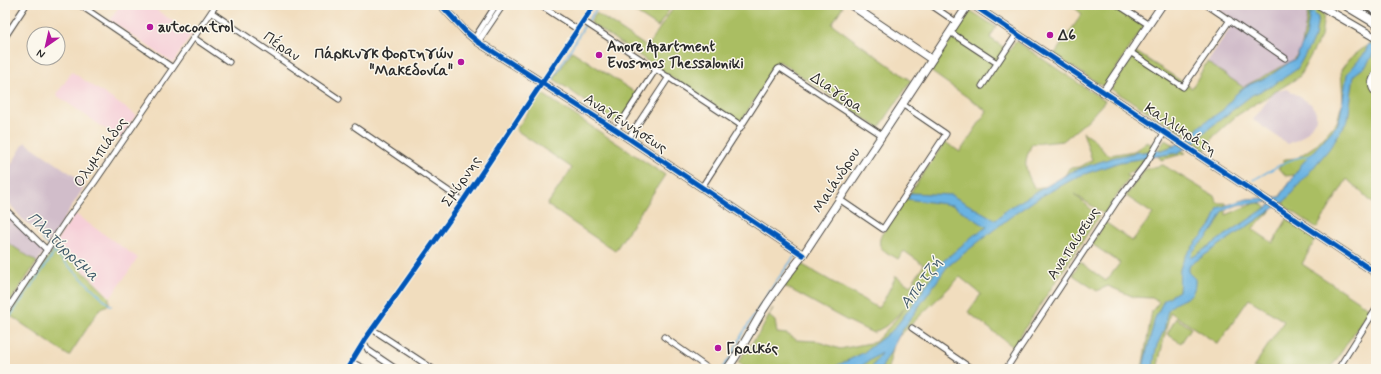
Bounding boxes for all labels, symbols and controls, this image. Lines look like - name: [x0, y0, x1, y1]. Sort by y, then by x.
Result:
- place label: autocontrol: [158, 18, 234, 38]
- marker: autocontrol: [145, 22, 155, 32]
- north arrow: [26, 26, 66, 66]
- place label: Δ6: [1057, 26, 1076, 46]
- street label: Πέραν: [259, 27, 304, 67]
- marker: Δ6: [1045, 30, 1055, 40]
- place label: Anore Apartment Evosmos Thessaloniki: [607, 37, 744, 74]
- place label: Πάρκινγκ Φορτηγών "Μακεδονία": [314, 44, 453, 81]
- text: N: [34, 46, 48, 61]
- marker: Anore Apartment Evosmos Thessaloniki: [594, 50, 604, 60]
- marker: Πάρκινγκ Φορτηγών "Μακεδονία": [456, 57, 466, 67]
- street label: Διαγόρα: [806, 68, 867, 118]
- street label: Αναγεννήσεως: [580, 89, 672, 159]
- street label: Καλλικράτη: [1140, 99, 1221, 161]
- street label: Ολυμπιάδος: [69, 113, 133, 192]
- street label: Μαιάνδρου: [808, 144, 866, 217]
- street label: Σμύρνης: [437, 152, 486, 211]
- street label: Αναπαύσεως: [1043, 203, 1105, 284]
- water label: Πλατύρρεμα: [23, 208, 103, 287]
- water label: Απατζή: [895, 252, 947, 313]
- place label: Γραικός: [726, 339, 778, 359]
- marker: Γραικός: [713, 343, 723, 353]

